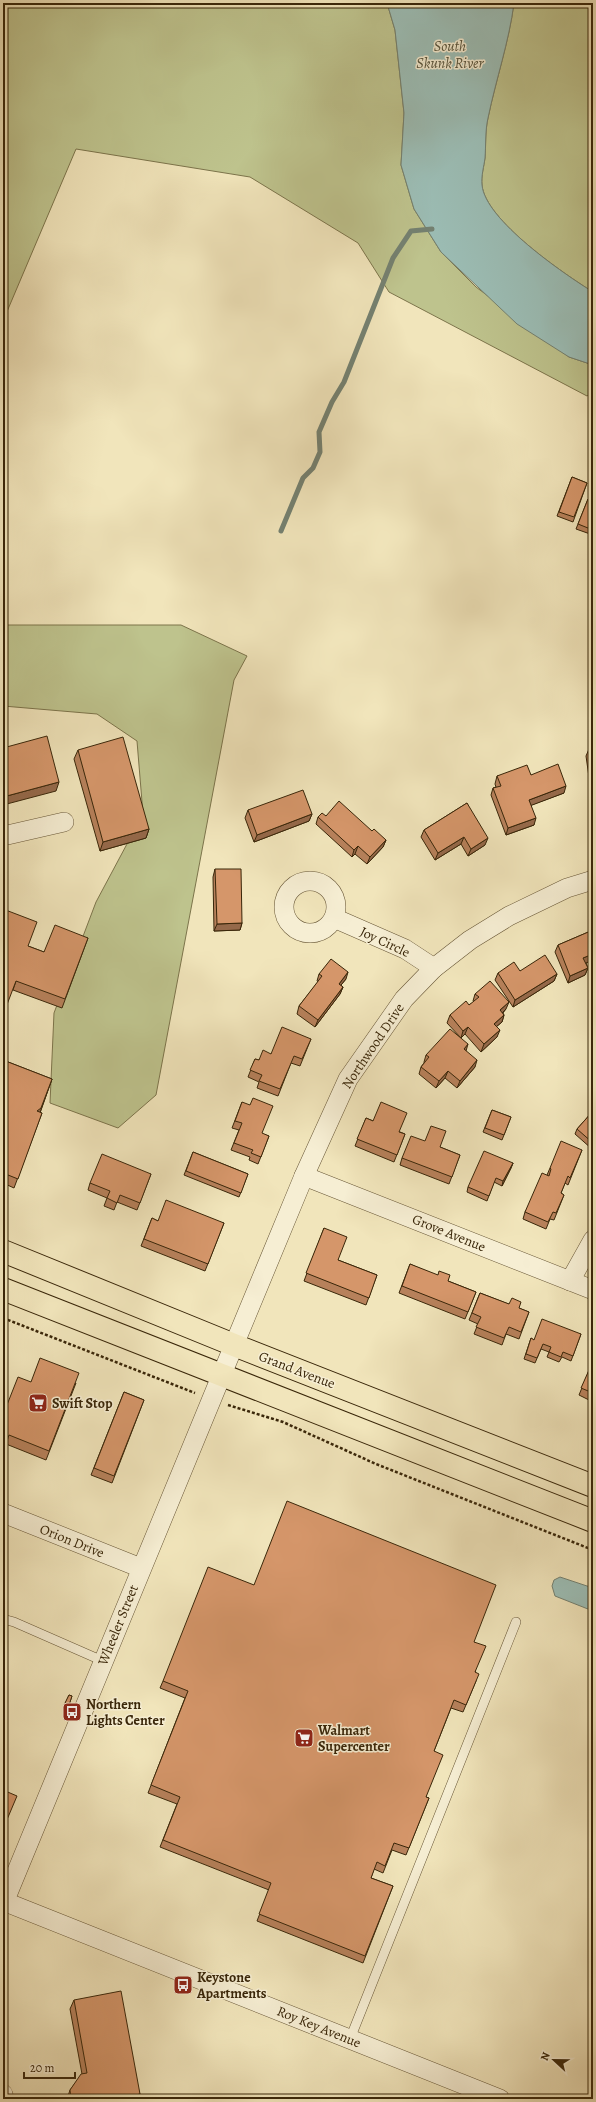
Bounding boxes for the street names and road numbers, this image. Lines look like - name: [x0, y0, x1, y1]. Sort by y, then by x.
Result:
- street label: Joy Circle: [357, 922, 413, 962]
- street label: Northwood Drive: [337, 1000, 409, 1092]
- street label: Grove Avenue: [409, 1210, 489, 1256]
- street label: Grand Avenue: [256, 1347, 338, 1393]
- street label: Orion Drive: [37, 1519, 107, 1563]
- street label: Wheeler Street: [93, 1582, 143, 1669]
- street label: Roy Key Avenue: [274, 2001, 364, 2053]

